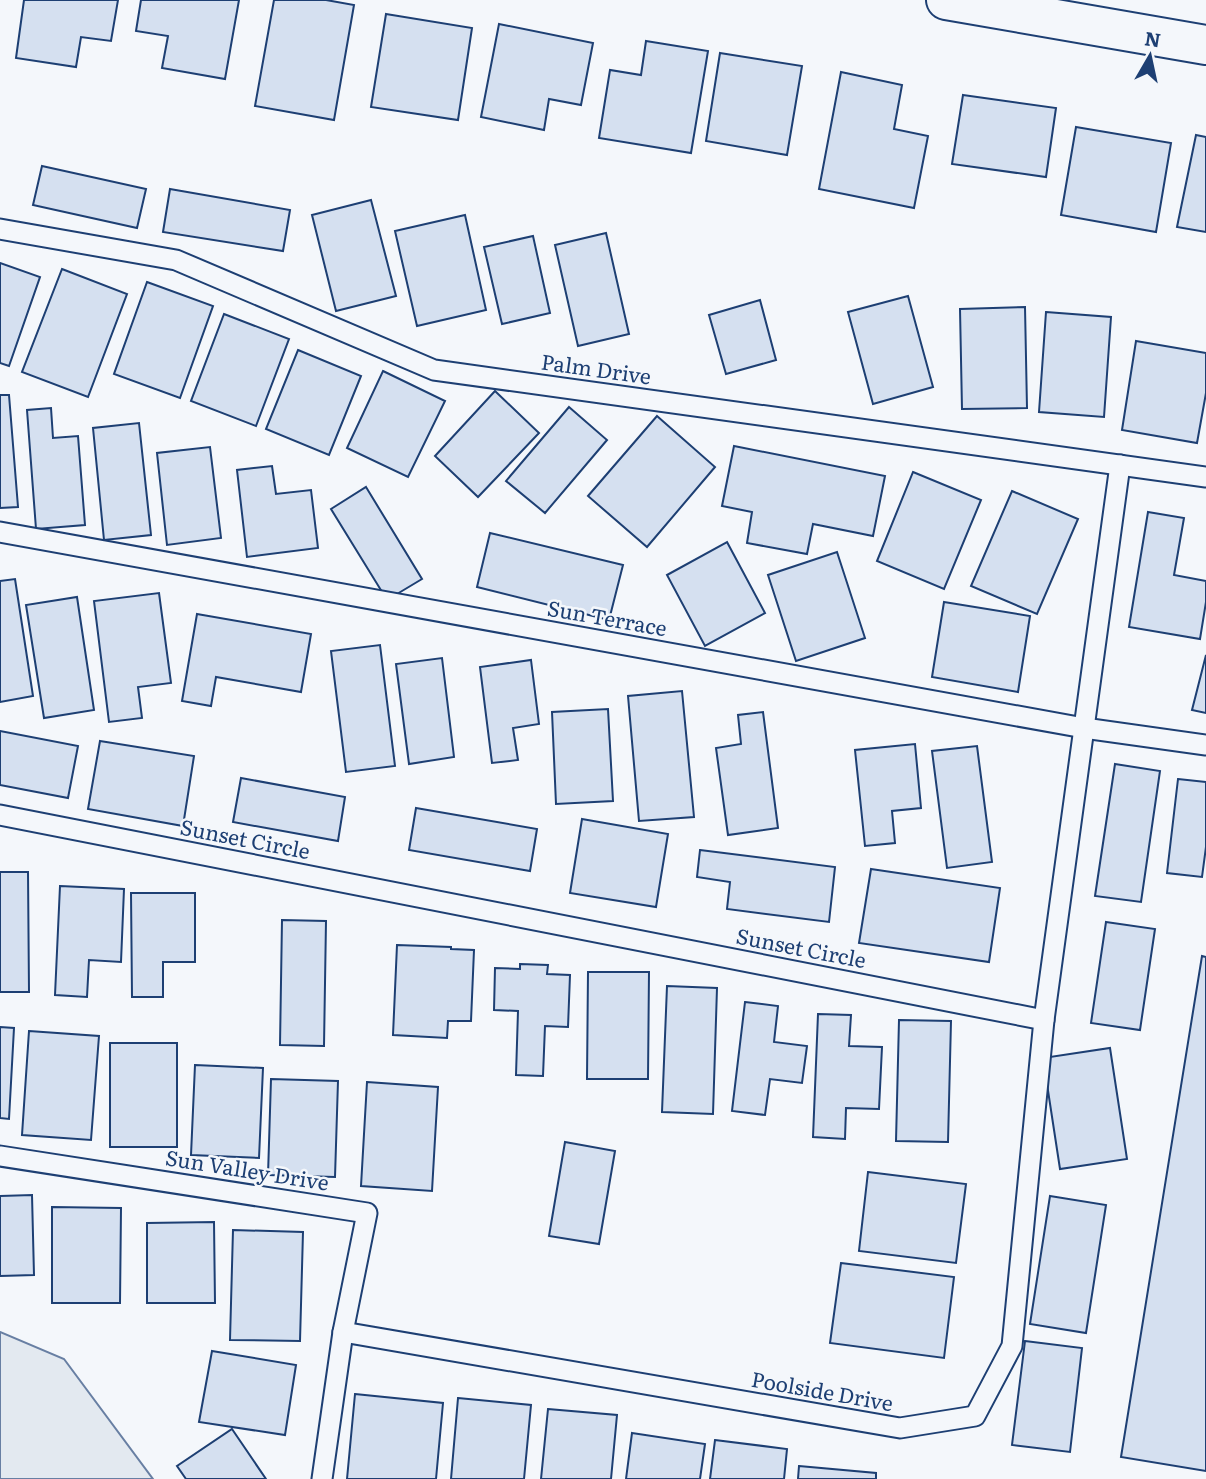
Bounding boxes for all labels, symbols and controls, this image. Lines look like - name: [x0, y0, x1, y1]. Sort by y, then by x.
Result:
- north arrow: [1115, 21, 1185, 91]
- text: N: [1143, 23, 1163, 53]
- street label: Palm Drive: [539, 344, 653, 391]
- street label: Sun Terrace: [545, 591, 670, 642]
- street label: Sunset Circle: [178, 810, 313, 865]
- street label: Sunset Circle: [734, 919, 869, 974]
- street label: Sun Valley Drive: [163, 1140, 331, 1197]
- street label: Poolside Drive: [749, 1362, 896, 1417]

